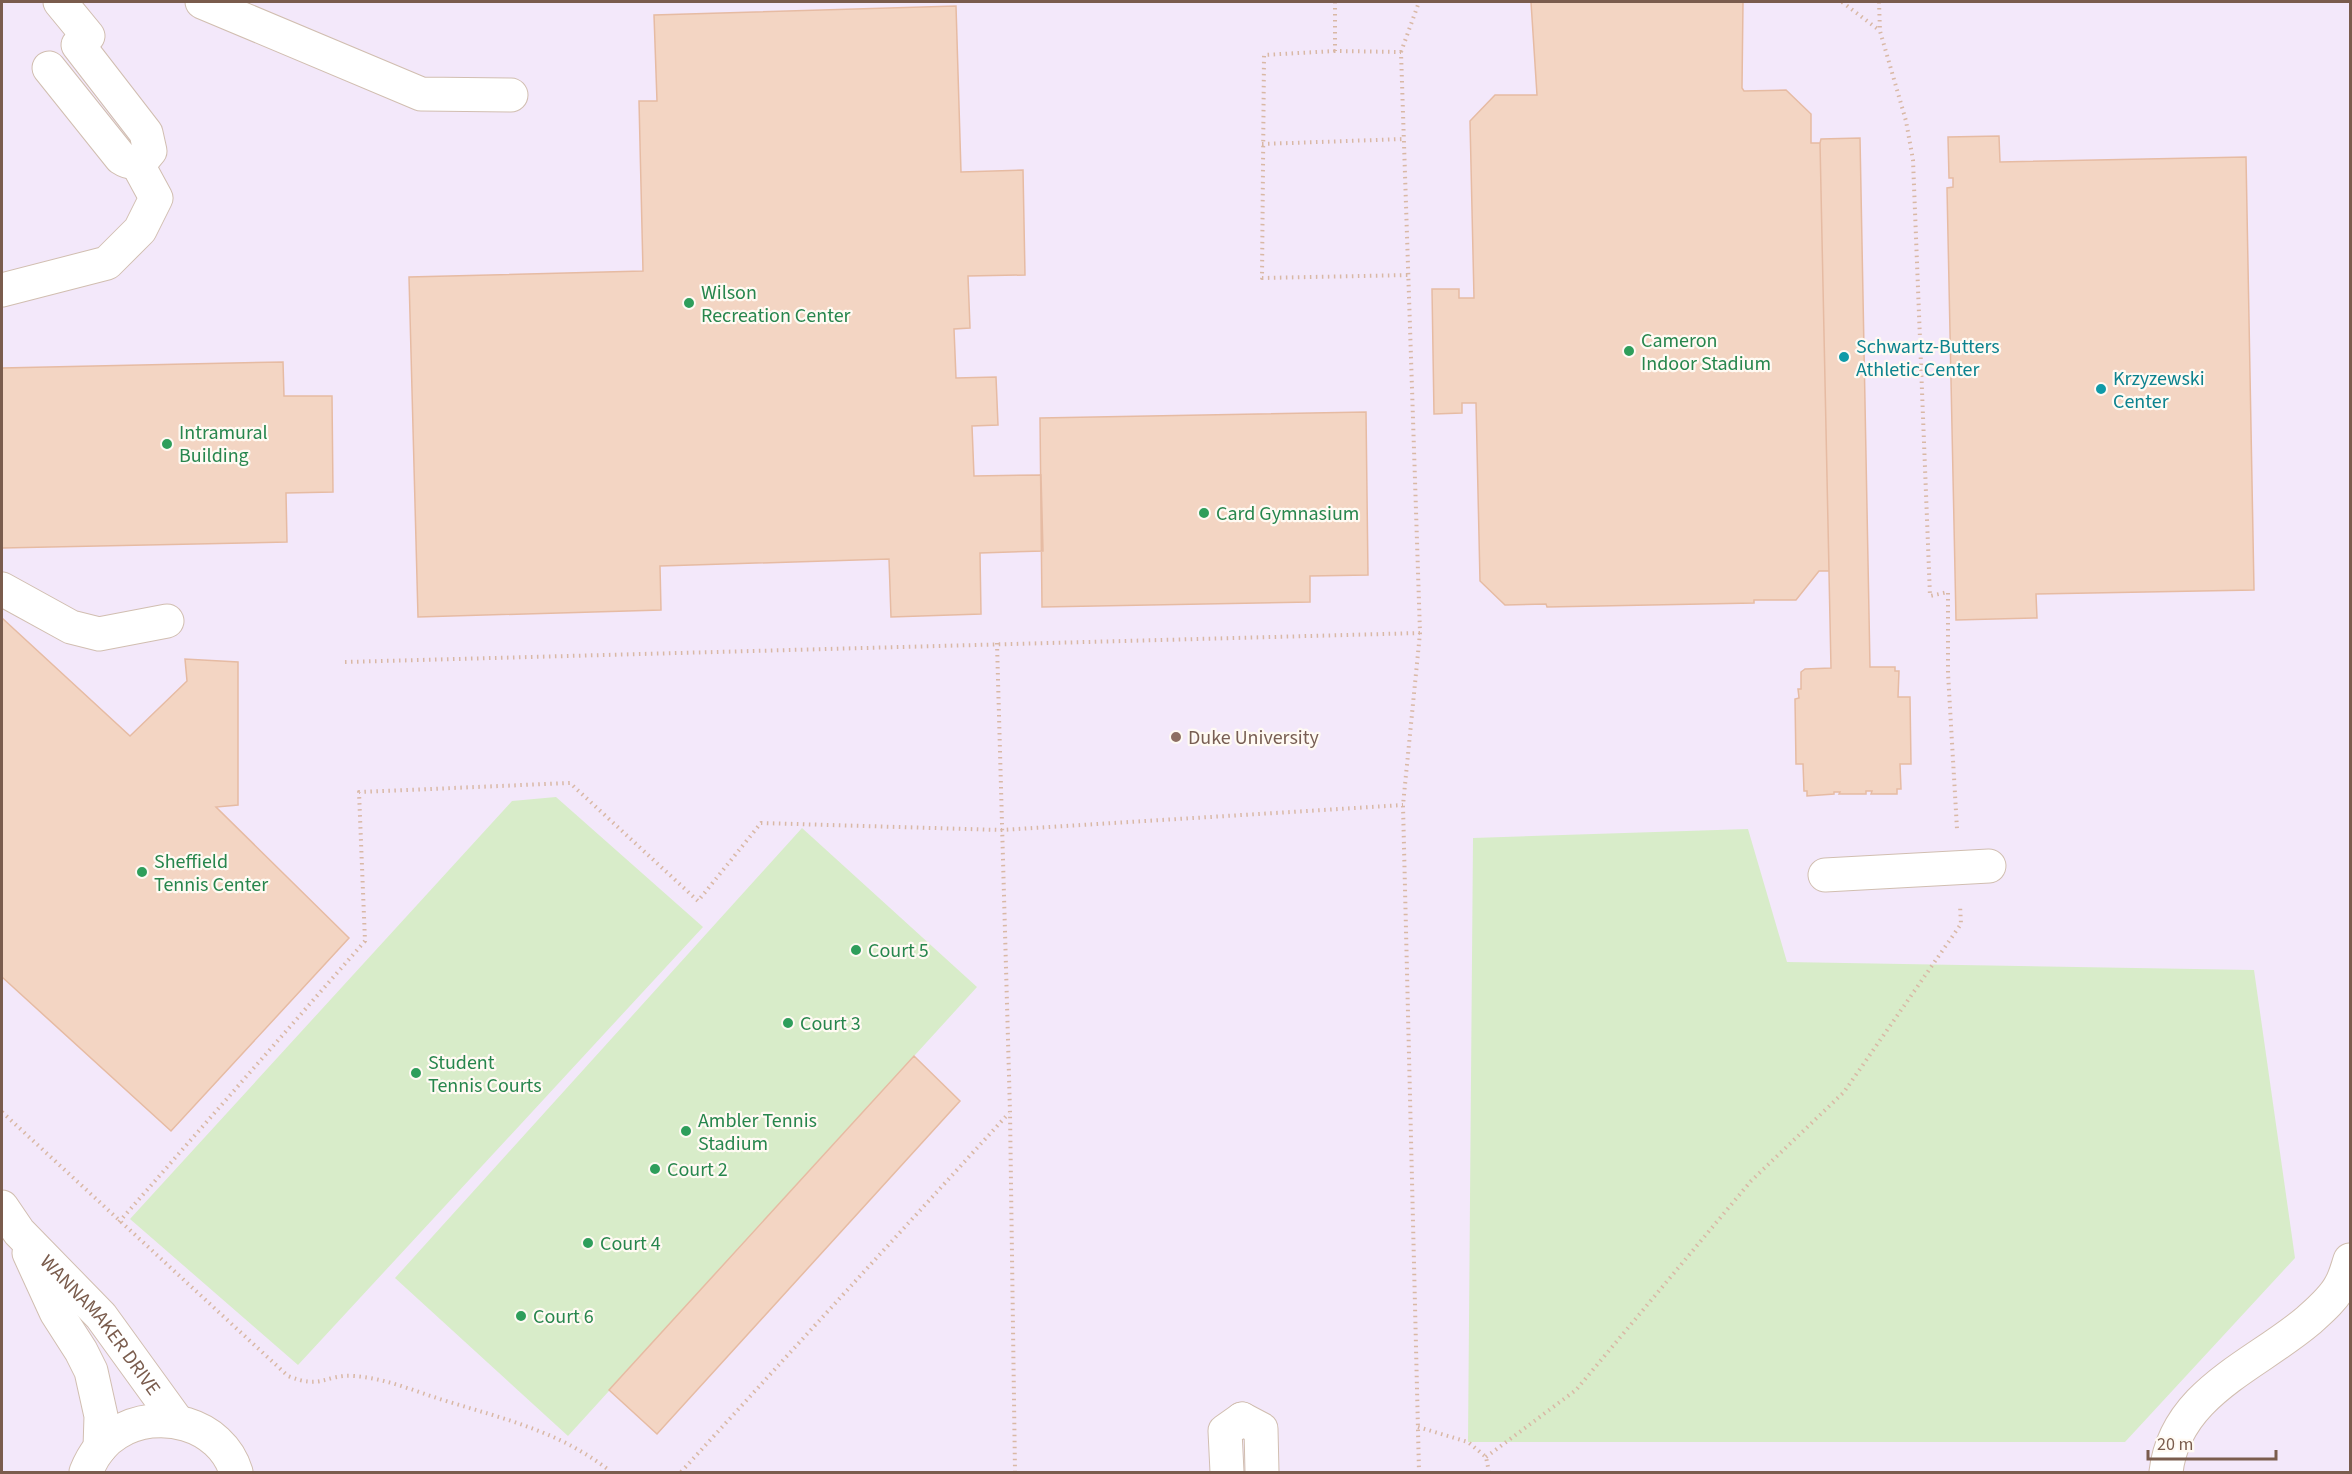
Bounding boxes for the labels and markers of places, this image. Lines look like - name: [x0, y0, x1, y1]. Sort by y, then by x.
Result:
- place label: Wilson Recreation Center: [701, 279, 851, 330]
- marker: Wilson Recreation Center: [682, 296, 696, 310]
- place label: Cameron Indoor Stadium: [1641, 327, 1771, 378]
- place label: Schwartz-Butters Athletic Center: [1856, 333, 2000, 384]
- marker: Cameron Indoor Stadium: [1622, 344, 1636, 358]
- marker: Schwartz-Butters Athletic Center: [1837, 350, 1851, 364]
- place label: Krzyzewski Center: [2113, 365, 2205, 416]
- marker: Krzyzewski Center: [2094, 382, 2108, 396]
- place label: Intramural Building: [179, 419, 268, 470]
- marker: Intramural Building: [160, 437, 174, 451]
- place label: Card Gymnasium: [1216, 500, 1359, 528]
- marker: Card Gymnasium: [1197, 506, 1211, 520]
- place label: Duke University: [1188, 724, 1320, 752]
- marker: Duke University: [1169, 730, 1183, 744]
- place label: Sheffield Tennis Center: [154, 848, 268, 899]
- marker: Sheffield Tennis Center: [135, 865, 149, 879]
- place label: Court 5: [868, 937, 929, 965]
- marker: Court 5: [849, 943, 863, 957]
- place label: Court 3: [800, 1010, 861, 1038]
- marker: Court 3: [781, 1016, 795, 1030]
- place label: Student Tennis Courts: [428, 1049, 542, 1100]
- marker: Student Tennis Courts: [409, 1066, 423, 1080]
- place label: Ambler Tennis Stadium: [698, 1107, 817, 1158]
- marker: Ambler Tennis Stadium: [679, 1124, 693, 1138]
- place label: Court 2: [667, 1156, 728, 1184]
- marker: Court 2: [648, 1162, 662, 1176]
- place label: Court 4: [600, 1230, 661, 1258]
- marker: Court 4: [581, 1236, 595, 1250]
- place label: Court 6: [533, 1303, 594, 1331]
- marker: Court 6: [514, 1309, 528, 1323]

